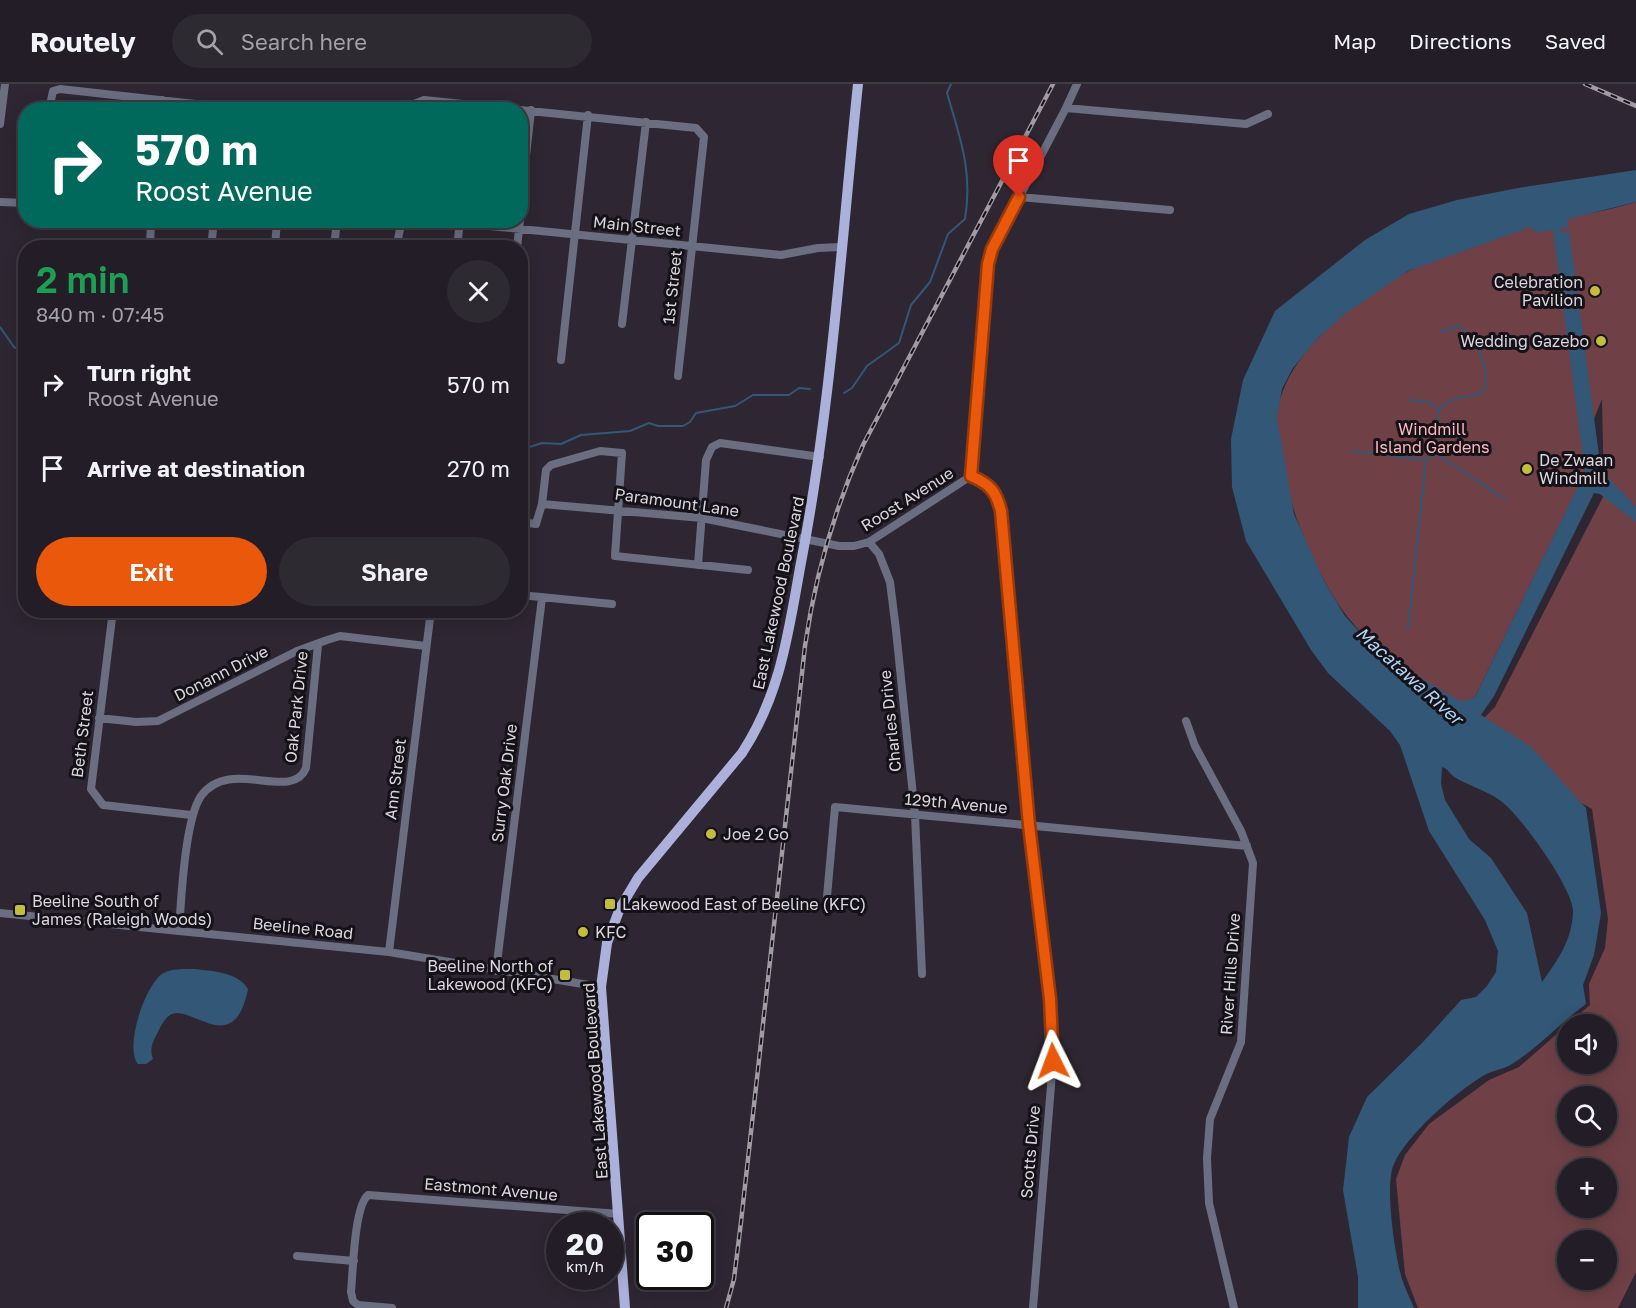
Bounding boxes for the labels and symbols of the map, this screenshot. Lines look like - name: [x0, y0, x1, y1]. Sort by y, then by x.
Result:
- pin: [993, 135, 1044, 197]
- street label: Main Street: [592, 211, 682, 241]
- street label: 1st Street: [658, 249, 686, 325]
- place label: Celebration Pavilion: [1494, 272, 1583, 310]
- marker: Celebration Pavilion: [1588, 284, 1602, 298]
- place label: Wedding Gazebo: [1460, 331, 1589, 351]
- marker: Wedding Gazebo: [1594, 334, 1608, 348]
- park label: Windmill Island Gardens: [1374, 419, 1490, 457]
- place label: De Zwaan Windmill: [1539, 450, 1613, 488]
- marker: De Zwaan Windmill: [1520, 462, 1534, 476]
- street label: Roost Avenue: [857, 463, 957, 535]
- street label: Paramount Lane: [613, 483, 741, 521]
- street label: East Lakewood Boulevard: [748, 495, 808, 691]
- water label: Macatawa River: [1352, 622, 1470, 731]
- street label: Donann Drive: [171, 641, 271, 705]
- street label: Oak Park Drive: [280, 650, 312, 764]
- street label: Charles Drive: [875, 669, 905, 773]
- street label: Beth Street: [67, 689, 97, 779]
- street label: Surry Oak Drive: [487, 723, 521, 843]
- street label: Ann Street: [380, 737, 410, 821]
- street label: 129th Avenue: [904, 789, 1008, 817]
- place label: Joe 2 Go: [723, 824, 789, 844]
- marker: Joe 2 Go: [704, 827, 718, 841]
- place label: Beeline South of James (Raleigh Woods): [32, 891, 212, 929]
- place label: Lakewood East of Beeline (KFC): [622, 894, 866, 914]
- marker: Lakewood East of Beeline (KFC): [603, 897, 617, 911]
- marker: Beeline South of James (Raleigh Woods): [13, 903, 27, 917]
- street label: River Hills Drive: [1216, 912, 1244, 1036]
- street label: Beeline Road: [252, 913, 354, 943]
- place label: KFC: [595, 922, 626, 942]
- marker: KFC: [576, 925, 590, 939]
- place label: Beeline North of Lakewood (KFC): [427, 956, 553, 994]
- marker: Beeline North of Lakewood (KFC): [558, 968, 572, 982]
- street label: East Lakewood Boulevard: [578, 982, 612, 1180]
- position arrow: [1021, 1029, 1085, 1093]
- street label: Scotts Drive: [1016, 1105, 1044, 1199]
- street label: Eastmont Avenue: [423, 1173, 559, 1205]
- speed limit sign: 30: [636, 1212, 714, 1290]

